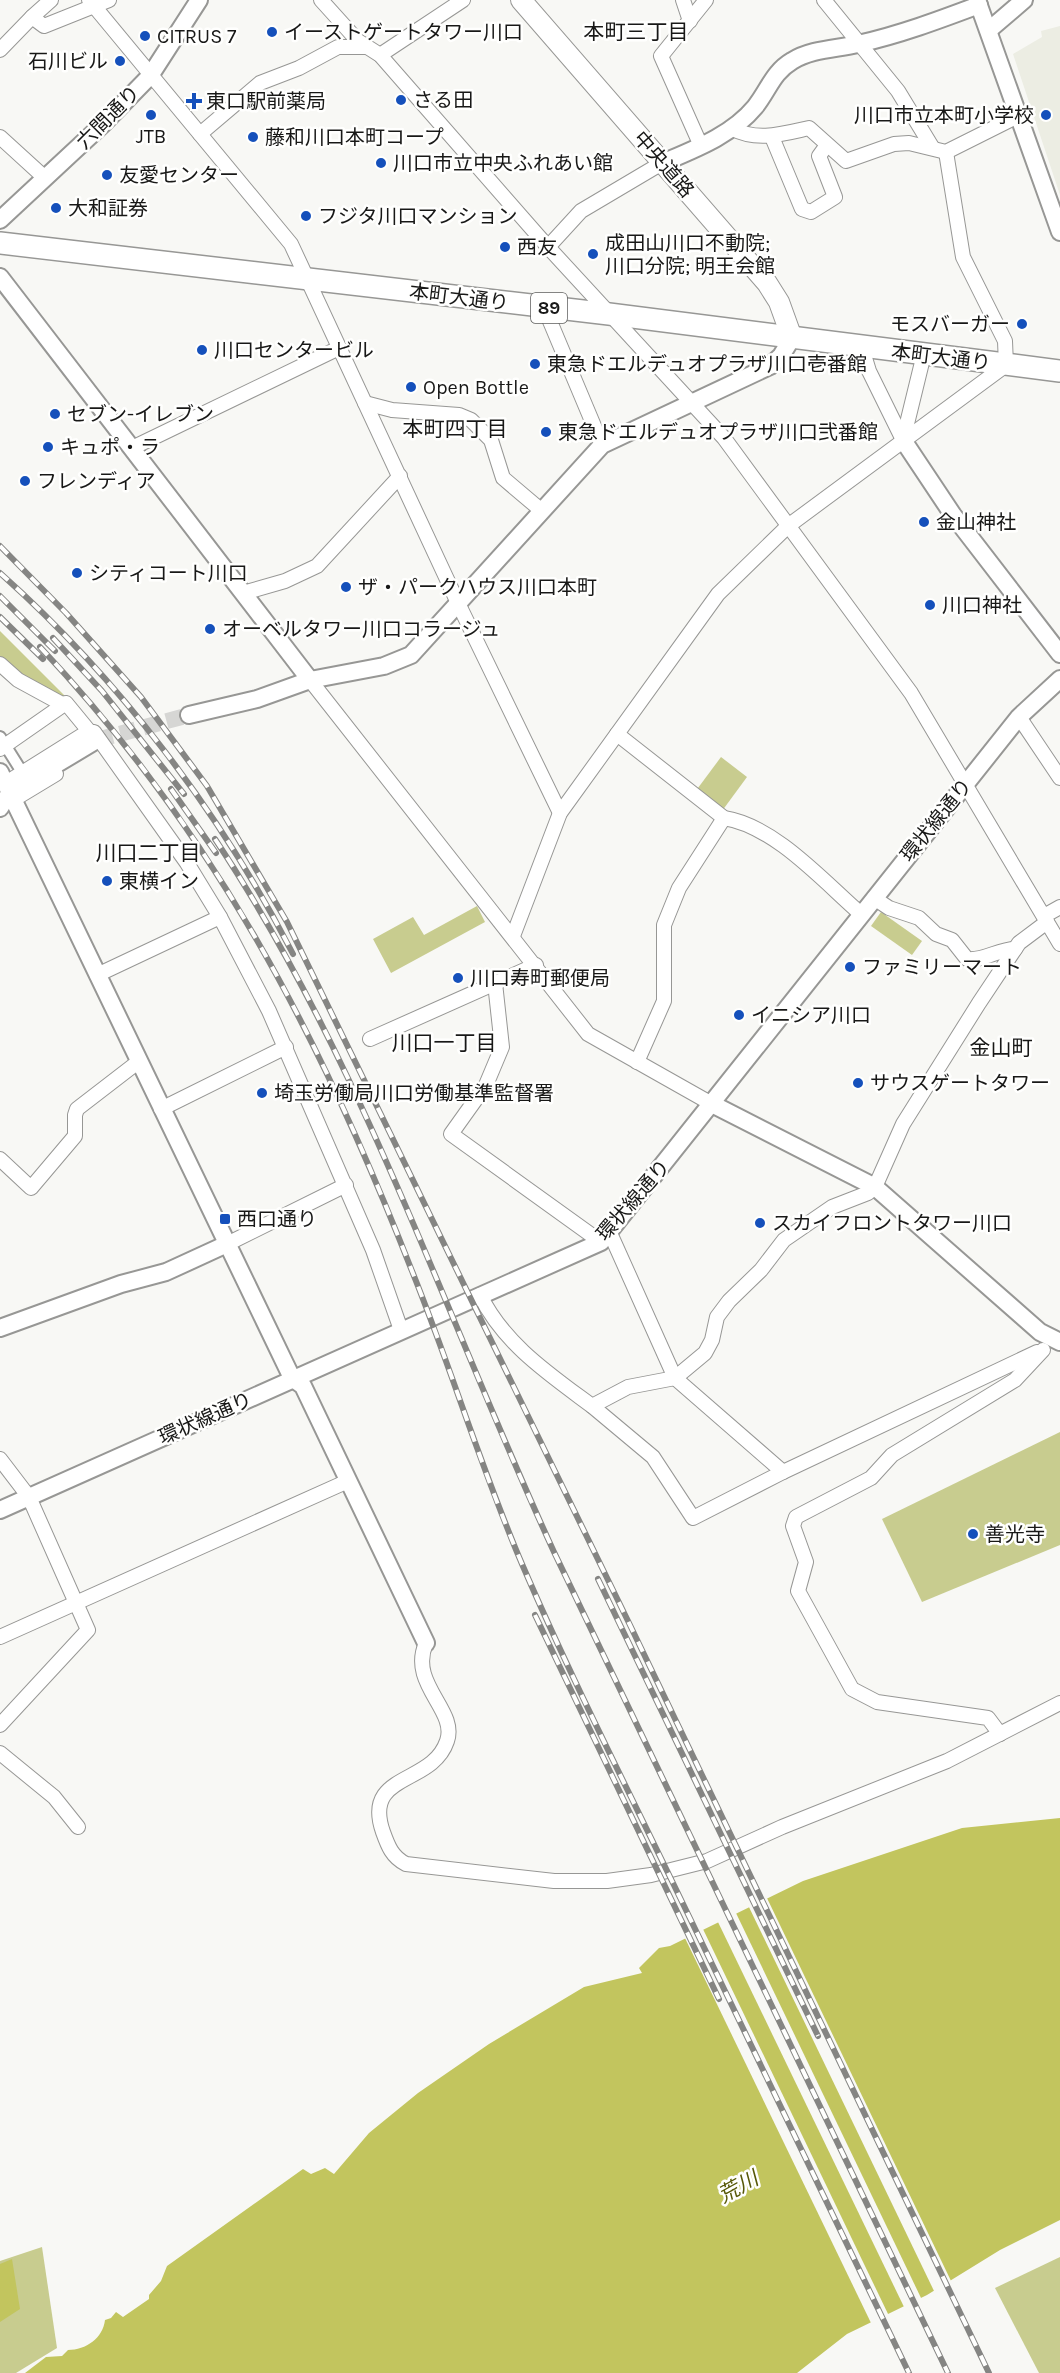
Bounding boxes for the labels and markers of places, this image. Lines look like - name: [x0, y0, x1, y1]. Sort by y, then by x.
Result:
- place label: イーストゲートタワー川口: [284, 21, 523, 44]
- place label: CITRUS 7: [157, 25, 237, 48]
- marker: イーストゲートタワー川口: [265, 25, 279, 39]
- marker: CITRUS 7: [138, 29, 152, 43]
- place label: 石川ビル: [28, 50, 108, 73]
- marker: 石川ビル: [113, 54, 127, 68]
- place label: さる田: [413, 89, 473, 112]
- place label: 東口駅前薬局: [206, 90, 326, 113]
- marker: さる田: [394, 93, 408, 107]
- marker: 東口駅前薬局: [187, 94, 201, 108]
- place label: 川口市立本町小学校: [854, 104, 1034, 127]
- marker: JTB: [144, 108, 158, 122]
- marker: 川口市立本町小学校: [1039, 108, 1053, 122]
- place label: JTB: [136, 125, 166, 148]
- place label: 藤和川口本町コープ: [265, 126, 444, 149]
- marker: 藤和川口本町コープ: [246, 130, 260, 144]
- place label: 川口市立中央ふれあい館: [393, 152, 613, 175]
- marker: 川口市立中央ふれあい館: [374, 156, 388, 170]
- place label: 友愛センター: [119, 164, 239, 187]
- marker: 友愛センター: [100, 168, 114, 182]
- place label: 大和証券: [68, 197, 148, 220]
- marker: 大和証券: [49, 201, 63, 215]
- place label: フジタ川口マンション: [318, 205, 518, 228]
- marker: フジタ川口マンション: [299, 209, 313, 223]
- place label: 成田山川口不動院; 川口分院; 明王会館: [605, 232, 775, 278]
- place label: 西友: [517, 236, 557, 259]
- marker: 西友: [498, 240, 512, 254]
- marker: 成田山川口不動院; 川口分院; 明王会館: [586, 247, 600, 261]
- place label: モスバーガー: [890, 313, 1010, 336]
- marker: モスバーガー: [1015, 317, 1029, 331]
- place label: 川口センタービル: [214, 339, 374, 362]
- marker: 川口センタービル: [195, 343, 209, 357]
- place label: 東急ドエルデュオプラザ川口壱番館: [547, 353, 867, 376]
- marker: 東急ドエルデュオプラザ川口壱番館: [528, 357, 542, 371]
- place label: Open Bottle: [423, 376, 529, 399]
- marker: Open Bottle: [404, 380, 418, 394]
- place label: セブン-イレブン: [67, 403, 214, 426]
- marker: セブン-イレブン: [48, 407, 62, 421]
- place label: 東急ドエルデュオプラザ川口弐番館: [558, 421, 878, 444]
- marker: 東急ドエルデュオプラザ川口弐番館: [539, 425, 553, 439]
- place label: キュポ・ラ: [60, 436, 160, 459]
- marker: キュポ・ラ: [41, 440, 55, 454]
- place label: フレンディア: [37, 470, 156, 493]
- marker: フレンディア: [18, 474, 32, 488]
- place label: 金山神社: [936, 511, 1016, 534]
- marker: 金山神社: [917, 515, 931, 529]
- place label: シティコート川口: [89, 562, 248, 585]
- marker: シティコート川口: [70, 566, 84, 580]
- place label: ザ・パークハウス川口本町: [358, 576, 597, 599]
- marker: ザ・パークハウス川口本町: [339, 580, 353, 594]
- place label: 川口神社: [942, 594, 1022, 617]
- marker: 川口神社: [923, 598, 937, 612]
- place label: オーベルタワー川口コラージュ: [222, 618, 500, 641]
- marker: オーベルタワー川口コラージュ: [203, 622, 217, 636]
- place label: 東横イン: [119, 870, 199, 893]
- marker: 東横イン: [100, 874, 114, 888]
- place label: ファミリーマート: [862, 956, 1022, 979]
- marker: ファミリーマート: [843, 960, 857, 974]
- place label: 川口寿町郵便局: [470, 967, 610, 990]
- marker: 川口寿町郵便局: [451, 971, 465, 985]
- place label: イニシア川口: [751, 1004, 871, 1027]
- marker: イニシア川口: [732, 1008, 746, 1022]
- place label: サウスゲートタワー: [870, 1072, 1050, 1095]
- marker: サウスゲートタワー: [851, 1076, 865, 1090]
- place label: 埼玉労働局川口労働基準監督署: [274, 1082, 554, 1105]
- marker: 埼玉労働局川口労働基準監督署: [255, 1086, 269, 1100]
- place label: 西口通り: [237, 1208, 317, 1231]
- marker: 西口通り: [218, 1212, 232, 1226]
- place label: スカイフロントタワー川口: [772, 1212, 1012, 1235]
- marker: スカイフロントタワー川口: [753, 1216, 767, 1230]
- place label: 善光寺: [985, 1523, 1045, 1546]
- marker: 善光寺: [966, 1527, 980, 1541]

